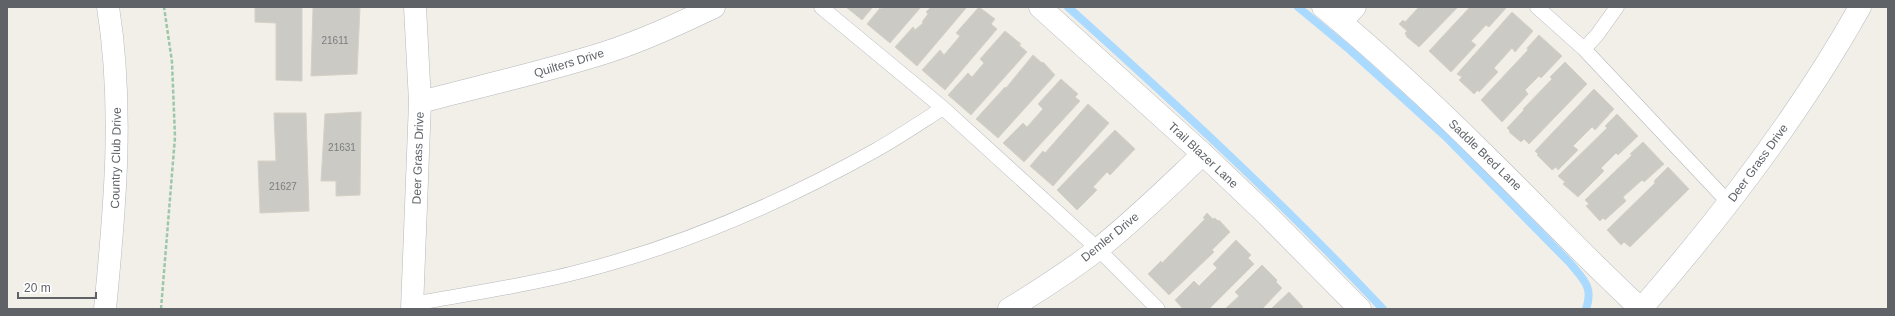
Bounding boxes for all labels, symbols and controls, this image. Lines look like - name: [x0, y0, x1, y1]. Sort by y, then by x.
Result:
- house number: 21611: [321, 35, 349, 46]
- street label: Quilters Drive: [532, 46, 606, 80]
- street label: Country Club Drive: [108, 107, 124, 209]
- street label: Deer Grass Drive: [409, 111, 427, 205]
- street label: Saddle Bred Lane: [1446, 117, 1525, 194]
- street label: Trail Blazer Lane: [1165, 119, 1241, 191]
- street label: Deer Grass Drive: [1725, 121, 1791, 205]
- house number: 21631: [328, 142, 356, 153]
- house number: 21627: [269, 181, 297, 192]
- street label: Demler Drive: [1078, 209, 1142, 264]
- scale bar: [18, 274, 96, 300]
- text: 20 m: [24, 281, 51, 295]

